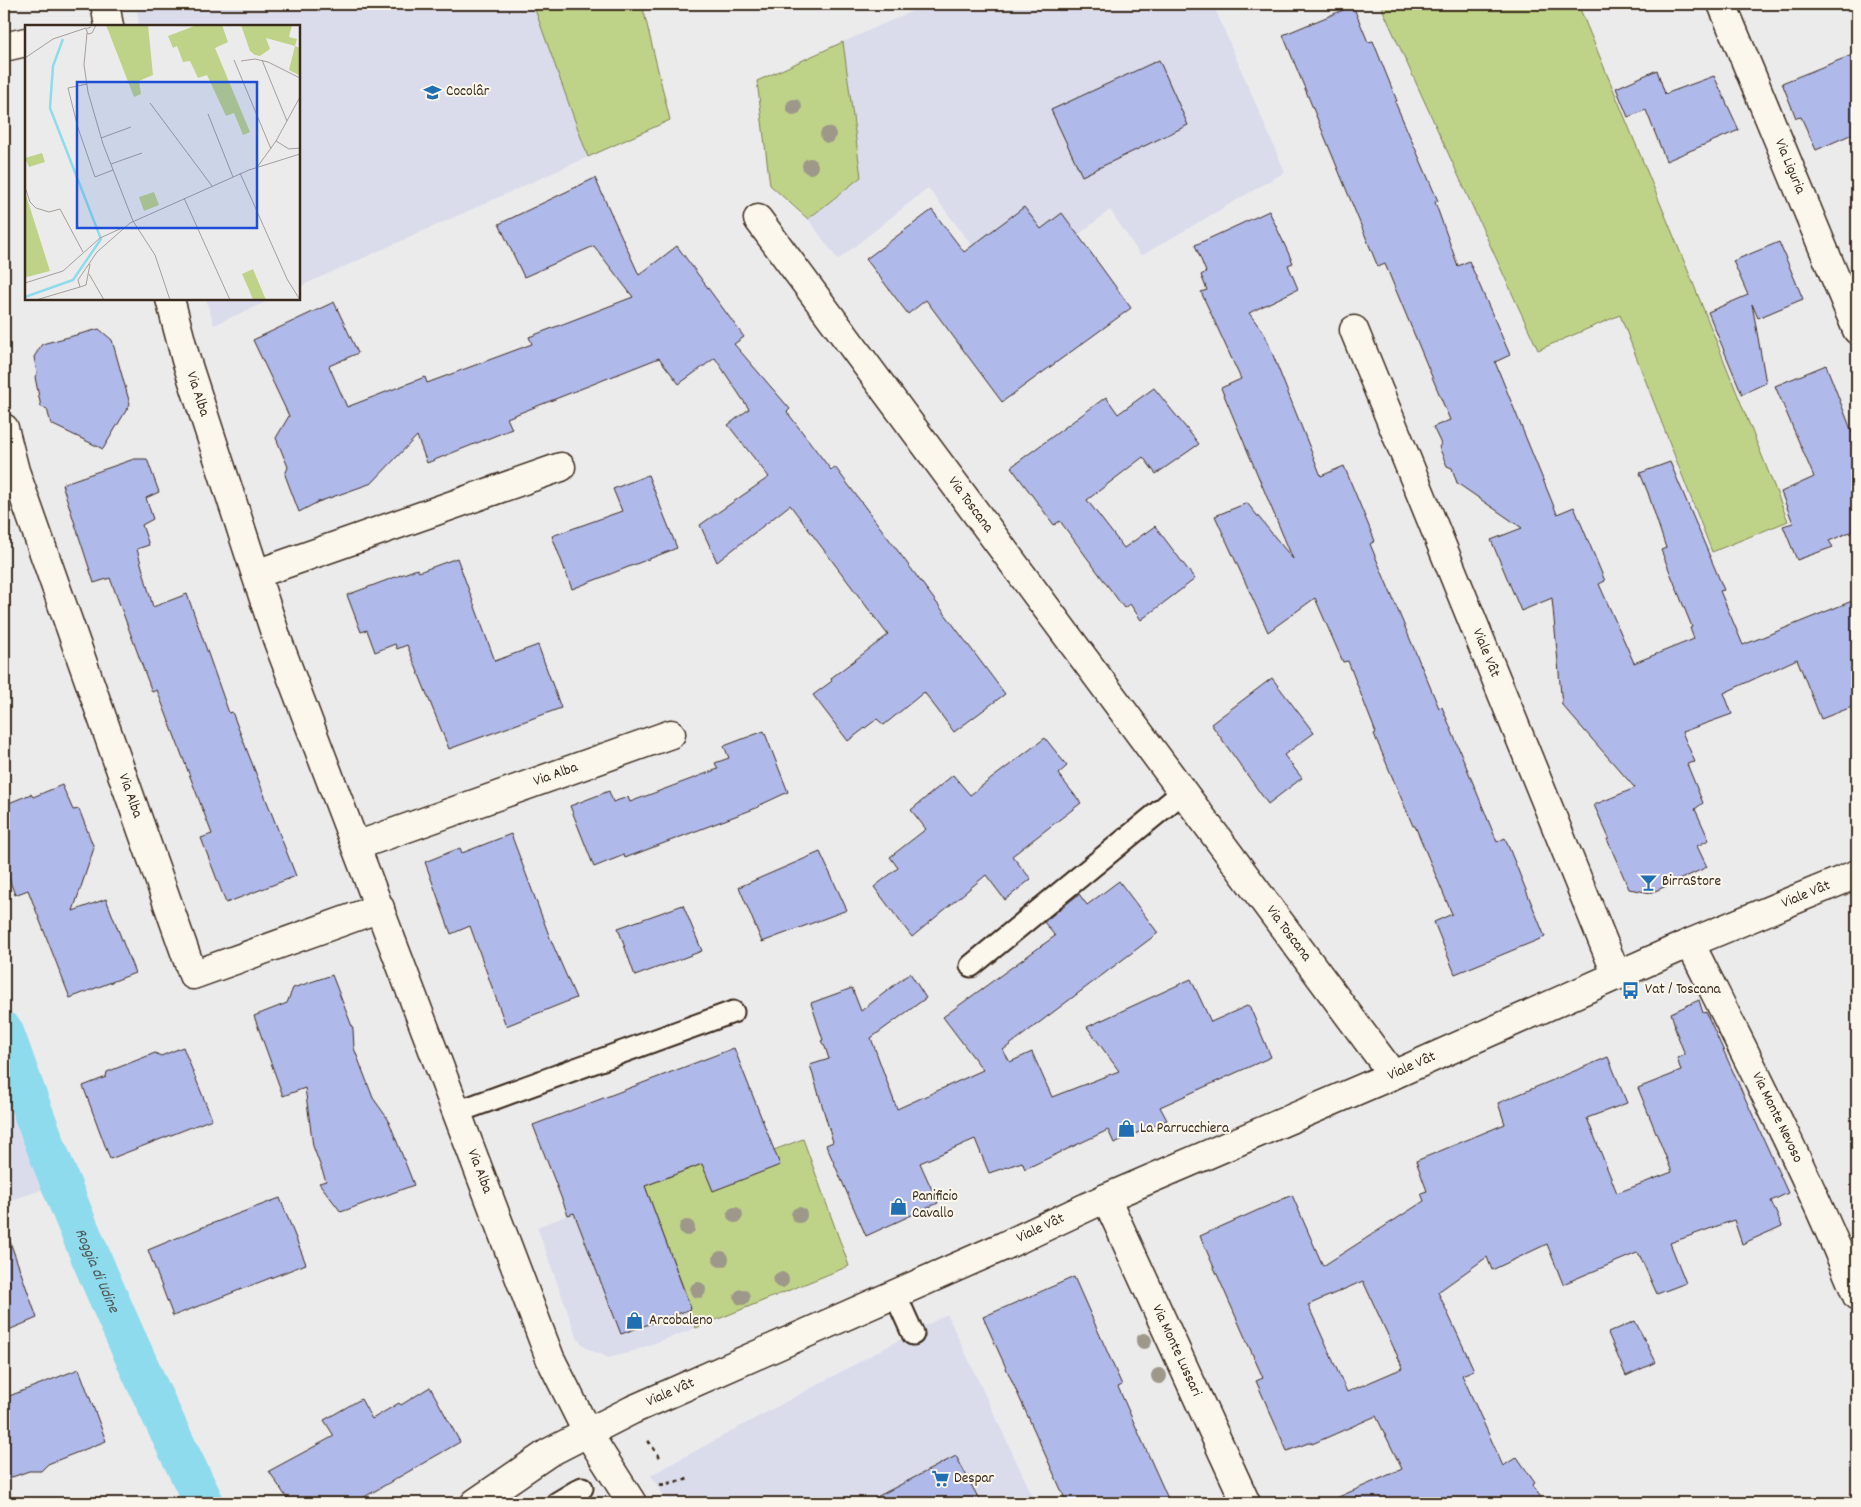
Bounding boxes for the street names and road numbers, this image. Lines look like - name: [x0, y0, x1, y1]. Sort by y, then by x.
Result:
- street label: Via Liguria: [1768, 136, 1811, 198]
- street label: Via Alba: [180, 369, 215, 420]
- street label: Via Toscana: [942, 472, 999, 538]
- street label: Viale Vât: [1466, 626, 1506, 681]
- street label: Via Alba: [530, 757, 582, 793]
- street label: Via Alba: [112, 771, 148, 822]
- street label: Viale Vât: [1778, 875, 1834, 915]
- street label: Via Toscana: [1260, 901, 1317, 967]
- street label: Viale Vât: [1384, 1046, 1440, 1087]
- street label: Via Monte Nevoso: [1745, 1068, 1808, 1167]
- street label: Via Alba: [461, 1146, 498, 1198]
- street label: Viale Vât: [1013, 1208, 1069, 1250]
- street label: Via Monte Lussari: [1145, 1301, 1207, 1401]
- street label: Viale Vât: [643, 1372, 699, 1413]

